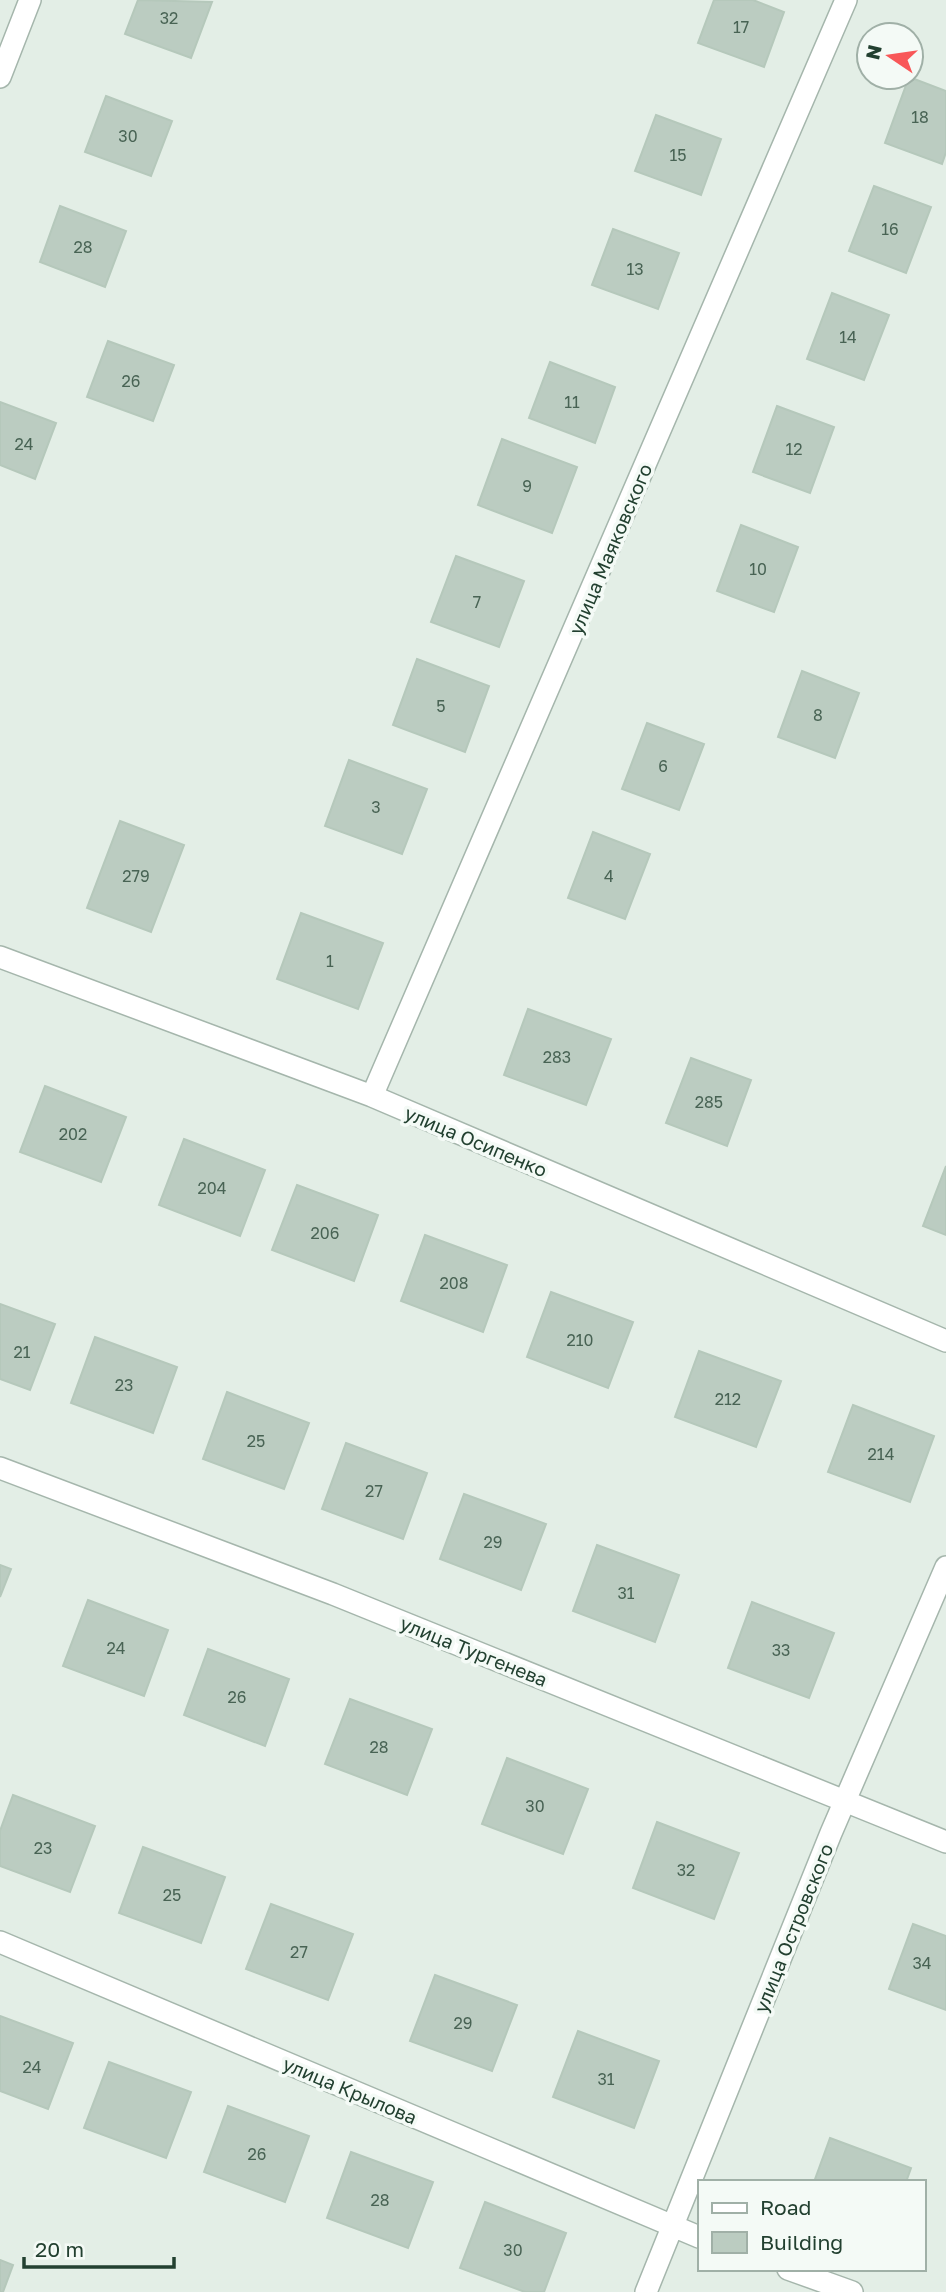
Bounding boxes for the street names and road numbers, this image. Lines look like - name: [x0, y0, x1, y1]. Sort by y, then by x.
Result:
- street label: улица Маяковского: [564, 460, 656, 638]
- street label: улица Осипенко: [401, 1101, 551, 1181]
- street label: улица Тургенева: [397, 1611, 551, 1691]
- street label: улица Островского: [749, 1840, 837, 2016]
- street label: улица Крылова: [280, 2051, 420, 2129]

